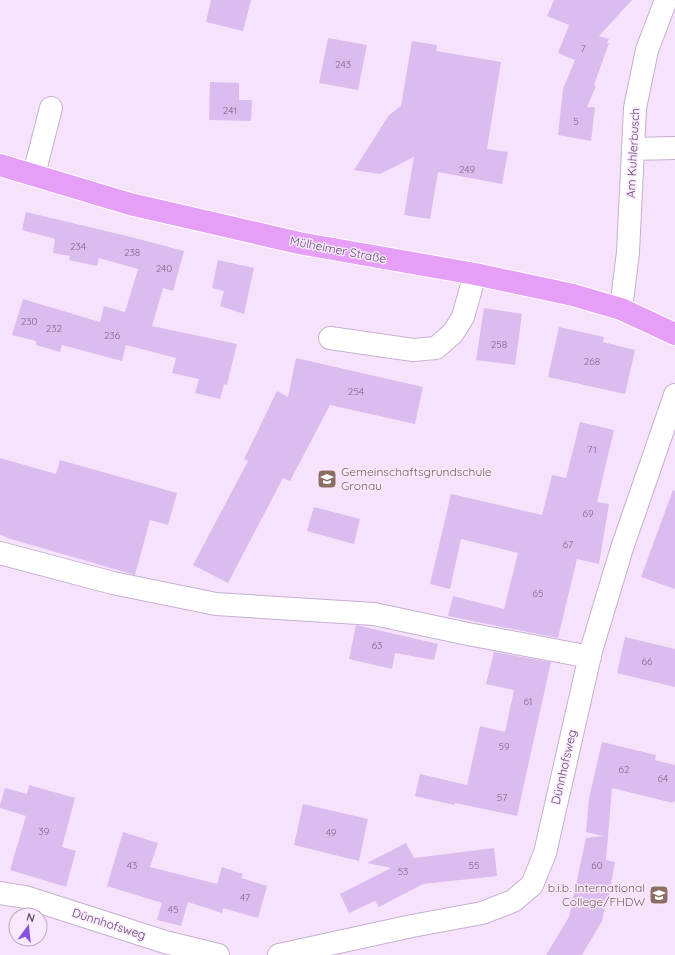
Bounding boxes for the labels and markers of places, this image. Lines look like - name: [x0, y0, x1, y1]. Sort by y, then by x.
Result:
- place label: Gemeinschaftsgrundschule Gronau: [341, 464, 492, 493]
- school or university icon: Gemeinschaftsgrundschule Gronau: [316, 468, 338, 490]
- place label: b.i.b. International College/FHDW: [548, 880, 645, 909]
- school or university icon: b.i.b. International College/FHDW: [648, 884, 670, 906]

